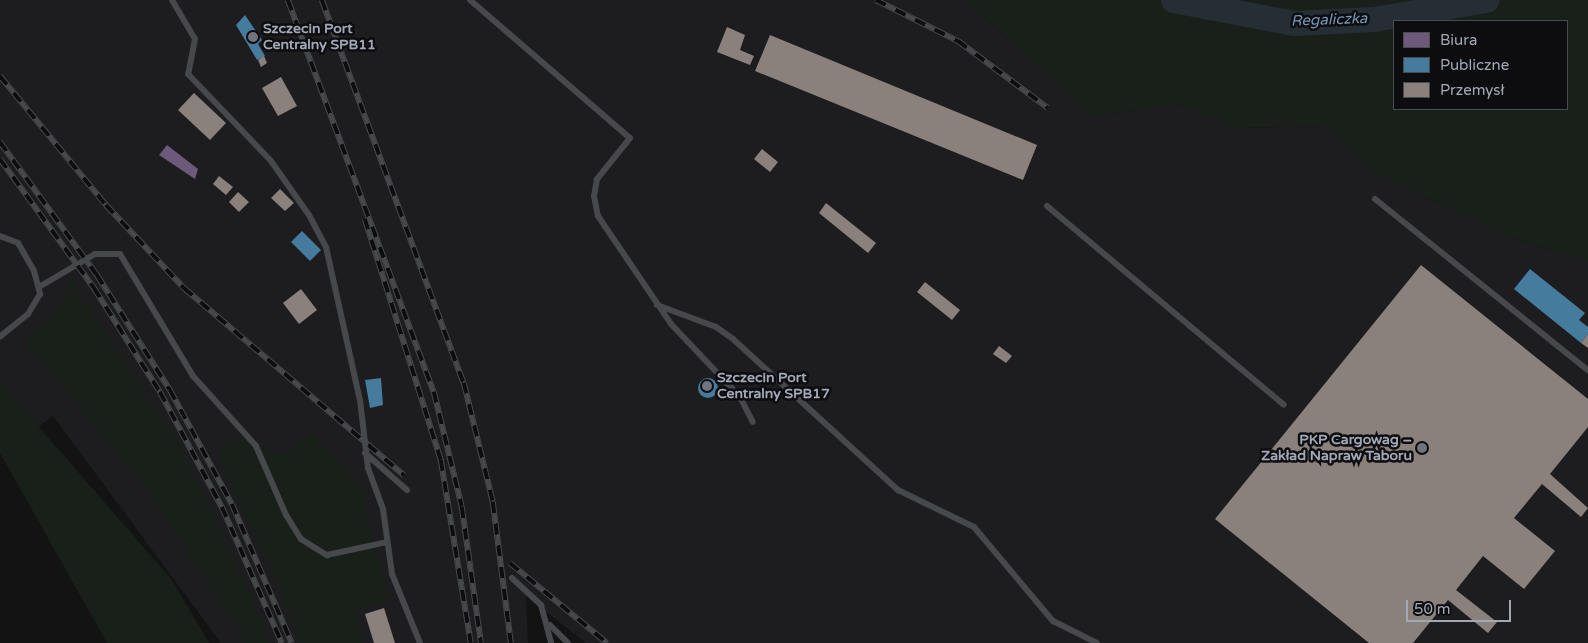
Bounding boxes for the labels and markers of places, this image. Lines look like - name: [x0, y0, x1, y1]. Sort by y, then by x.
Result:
- place label: Szczecin Port Centralny SPB11: [263, 21, 376, 54]
- marker: Szczecin Port Centralny SPB11: [247, 31, 259, 43]
- place label: Szczecin Port Centralny SPB17: [717, 370, 830, 402]
- marker: Szczecin Port Centralny SPB17: [701, 380, 713, 392]
- place label: PKP Cargowag – Zakład Napraw Taboru: [1261, 432, 1412, 464]
- marker: PKP Cargowag – Zakład Napraw Taboru: [1416, 442, 1428, 454]

